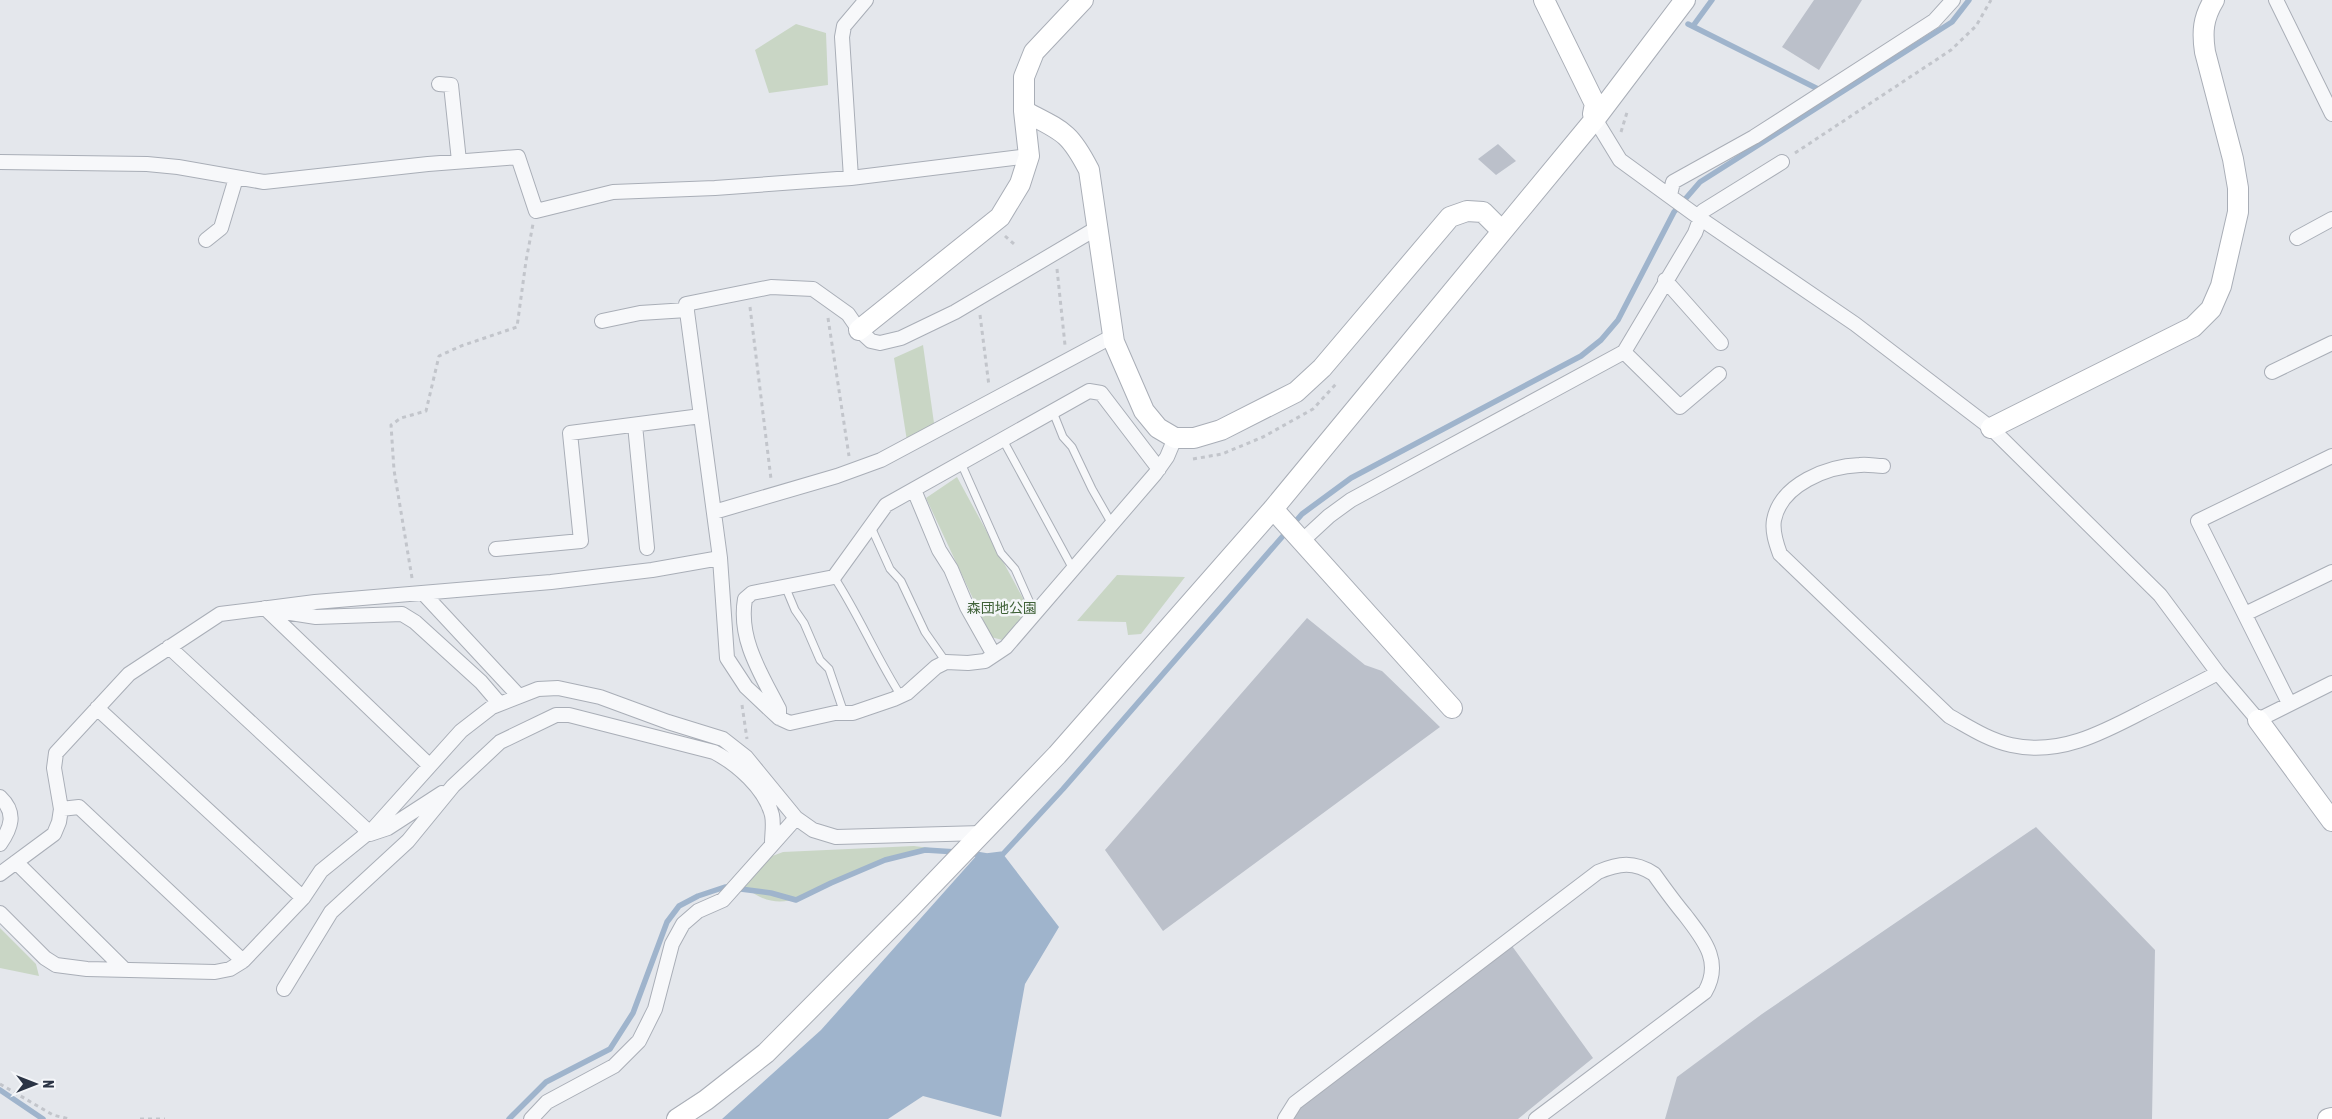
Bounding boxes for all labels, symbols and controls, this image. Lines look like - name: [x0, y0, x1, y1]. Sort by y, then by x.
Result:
- park label: 森団地公園: [967, 600, 1037, 616]
- north arrow: [10, 1059, 60, 1109]
- text: N: [40, 1080, 56, 1088]

